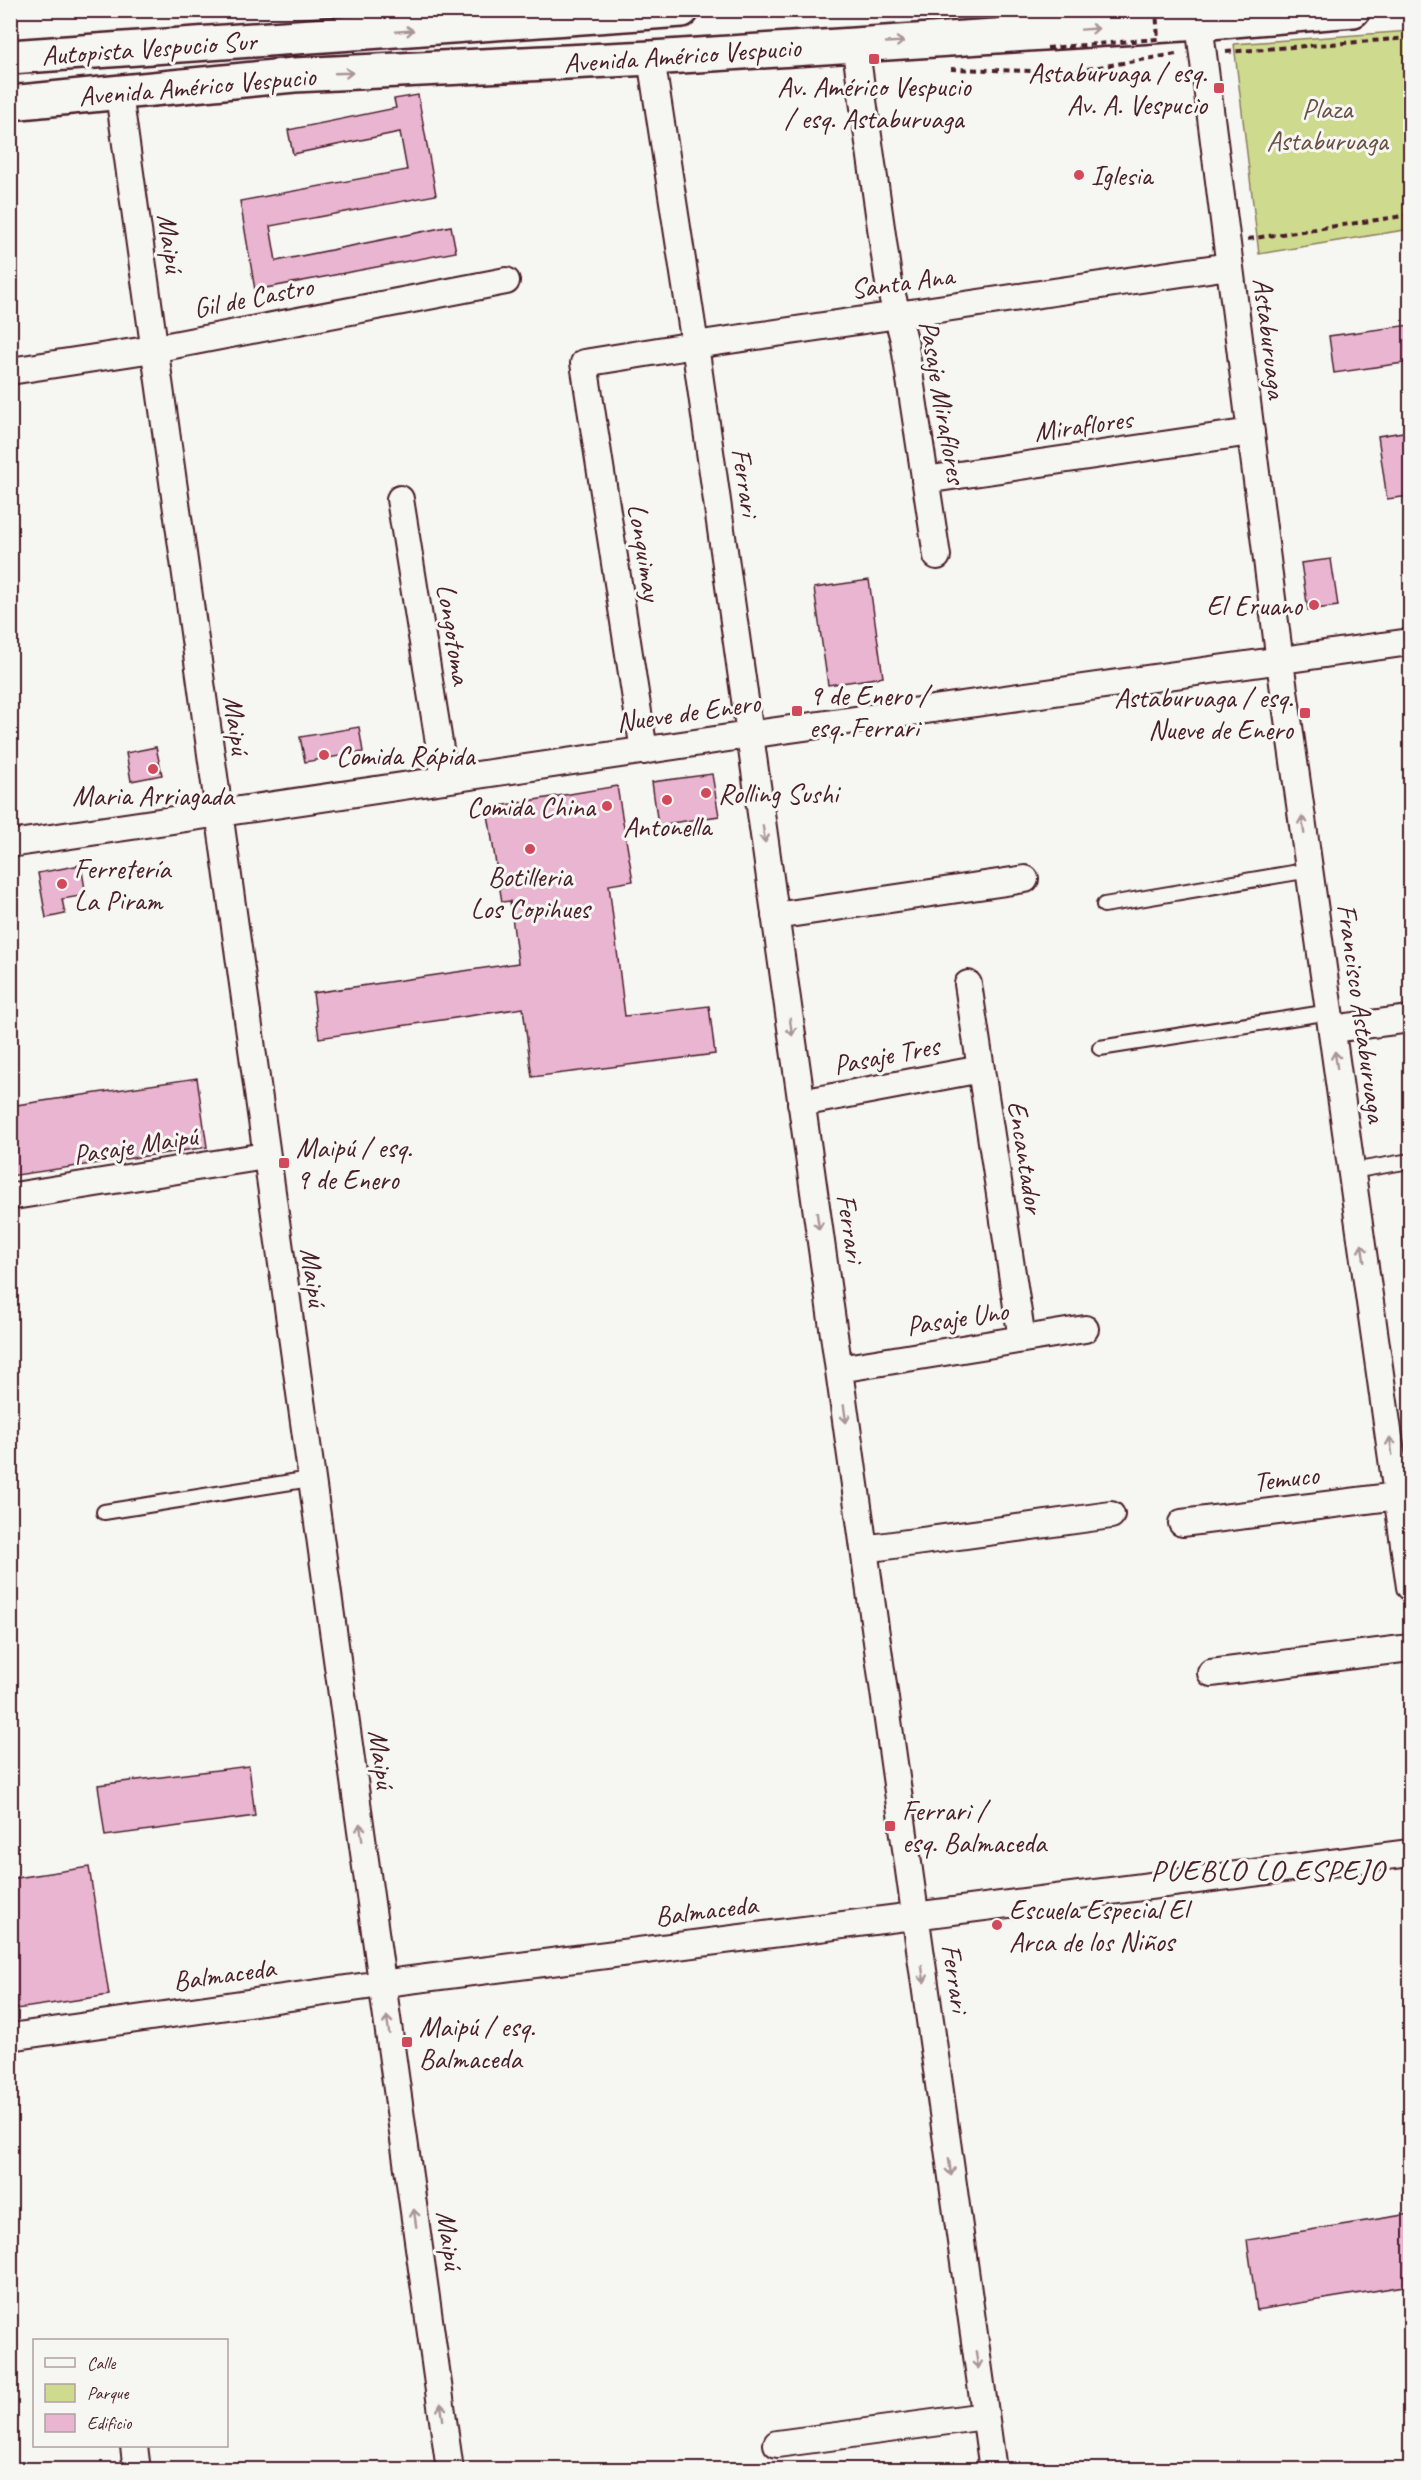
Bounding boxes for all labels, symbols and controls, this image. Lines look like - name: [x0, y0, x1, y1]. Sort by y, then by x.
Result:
- street label: Autopista Vespucio Sur: [40, 23, 260, 73]
- one-way arrow: [1079, 23, 1099, 34]
- one-way arrow: [395, 25, 415, 36]
- street label: Avenida Américo Vespucio: [562, 29, 804, 81]
- one-way arrow: [885, 36, 905, 47]
- marker: Av. Américo Vespucio / esq. Astaburuaga: [867, 52, 881, 66]
- place label: Astaburuaga / esq. Av. A. Vespucio: [1028, 55, 1209, 122]
- street label: Avenida Américo Vespucio: [77, 58, 319, 114]
- one-way arrow: [333, 67, 353, 79]
- place label: Av. Américo Vespucio / esq. Astaburuaga: [777, 69, 973, 136]
- marker: Astaburuaga / esq. Av. A. Vespucio: [1212, 81, 1226, 95]
- park label: Plaza Astaburuaga: [1266, 91, 1389, 158]
- place label: Iglesia: [1091, 158, 1154, 193]
- marker: Iglesia: [1072, 168, 1086, 182]
- street label: Maipú: [150, 212, 193, 277]
- street label: Santa Ana: [848, 257, 958, 307]
- street label: Gil de Castro: [190, 268, 318, 326]
- street label: Astaburuaga: [1245, 276, 1295, 402]
- street label: Pasaje Miraflores: [911, 318, 975, 489]
- street label: Miraflores: [1032, 400, 1137, 449]
- street label: Ferrari: [724, 446, 769, 522]
- street label: Lonquimay: [620, 501, 670, 605]
- street label: Longotoma: [429, 581, 479, 689]
- place label: El Eruano: [1206, 588, 1304, 623]
- marker: El Eruano: [1307, 598, 1321, 612]
- place label: 9 de Enero / esq. Ferrari: [809, 678, 934, 745]
- place label: Astaburuaga / esq. Nueve de Enero: [1114, 680, 1295, 747]
- street label: Nueve de Enero: [614, 684, 764, 739]
- street label: Maipú: [216, 694, 259, 759]
- marker: 9 de Enero / esq. Ferrari: [790, 704, 804, 718]
- marker: Astaburuaga / esq. Nueve de Enero: [1298, 706, 1312, 720]
- place label: Comida Rápida: [336, 738, 476, 773]
- marker: Comida Rápida: [317, 748, 331, 762]
- marker: Maria Arriagada: [146, 762, 160, 776]
- place label: Rolling Sushi: [718, 776, 842, 811]
- place label: Maria Arriagada: [72, 778, 235, 813]
- marker: Rolling Sushi: [699, 786, 713, 800]
- place label: Comida China: [467, 789, 597, 824]
- marker: Antonella: [660, 793, 674, 807]
- marker: Comida China: [600, 799, 614, 813]
- place label: Antonella: [623, 809, 714, 844]
- one-way arrow: [1298, 816, 1309, 836]
- one-way arrow: [759, 824, 770, 844]
- marker: Botilleria Los Copihues: [523, 842, 537, 856]
- place label: Ferretería La Piram: [74, 851, 172, 918]
- place label: Botilleria Los Copihues: [470, 859, 592, 926]
- marker: Ferretería La Piram: [55, 877, 69, 891]
- street label: Francisco Astaburuaga: [1329, 901, 1395, 1126]
- one-way arrow: [785, 1017, 796, 1037]
- street label: Pasaje Tres: [830, 1027, 944, 1082]
- one-way arrow: [1331, 1051, 1342, 1070]
- street label: Encantador: [1000, 1098, 1052, 1218]
- street label: Pasaje Maipú: [71, 1118, 202, 1172]
- place label: Maipú / esq. 9 de Enero: [296, 1130, 413, 1197]
- marker: Maipú / esq. 9 de Enero: [277, 1156, 291, 1170]
- street label: Ferrari: [829, 1192, 874, 1268]
- one-way arrow: [812, 1210, 823, 1230]
- one-way arrow: [1358, 1244, 1369, 1264]
- street label: Maipú: [293, 1246, 336, 1311]
- street label: Pasaje Uno: [904, 1292, 1012, 1343]
- one-way arrow: [839, 1403, 850, 1423]
- one-way arrow: [1385, 1437, 1396, 1457]
- street label: Temuco: [1252, 1456, 1323, 1499]
- street label: Maipú: [361, 1728, 404, 1793]
- place label: Ferrari / esq. Balmaceda: [902, 1793, 1048, 1860]
- marker: Ferrari / esq. Balmaceda: [883, 1819, 897, 1833]
- one-way arrow: [355, 1823, 366, 1843]
- district label: PUEBLO LO ESPEJO: [1151, 1851, 1387, 1889]
- street label: Balmaceda: [653, 1886, 761, 1934]
- place label: Escuela Especial El Arca de los Niños: [1009, 1892, 1193, 1959]
- marker: Escuela Especial El Arca de los Niños: [990, 1918, 1004, 1932]
- street label: Ferrari: [934, 1942, 979, 2018]
- street label: Balmaceda: [171, 1949, 279, 1998]
- one-way arrow: [918, 1963, 929, 1983]
- place label: Maipú / esq. Balmaceda: [419, 2009, 536, 2076]
- one-way arrow: [382, 2016, 393, 2036]
- marker: Maipú / esq. Balmaceda: [400, 2035, 414, 2049]
- one-way arrow: [945, 2157, 956, 2176]
- one-way arrow: [409, 2209, 420, 2229]
- street label: Maipú: [429, 2209, 472, 2274]
- legend: [33, 2339, 228, 2447]
- one-way arrow: [972, 2350, 983, 2369]
- text: Calle: [87, 2352, 116, 2374]
- text: Parque: [87, 2382, 129, 2404]
- one-way arrow: [437, 2402, 448, 2422]
- text: Edificio: [87, 2412, 133, 2434]

